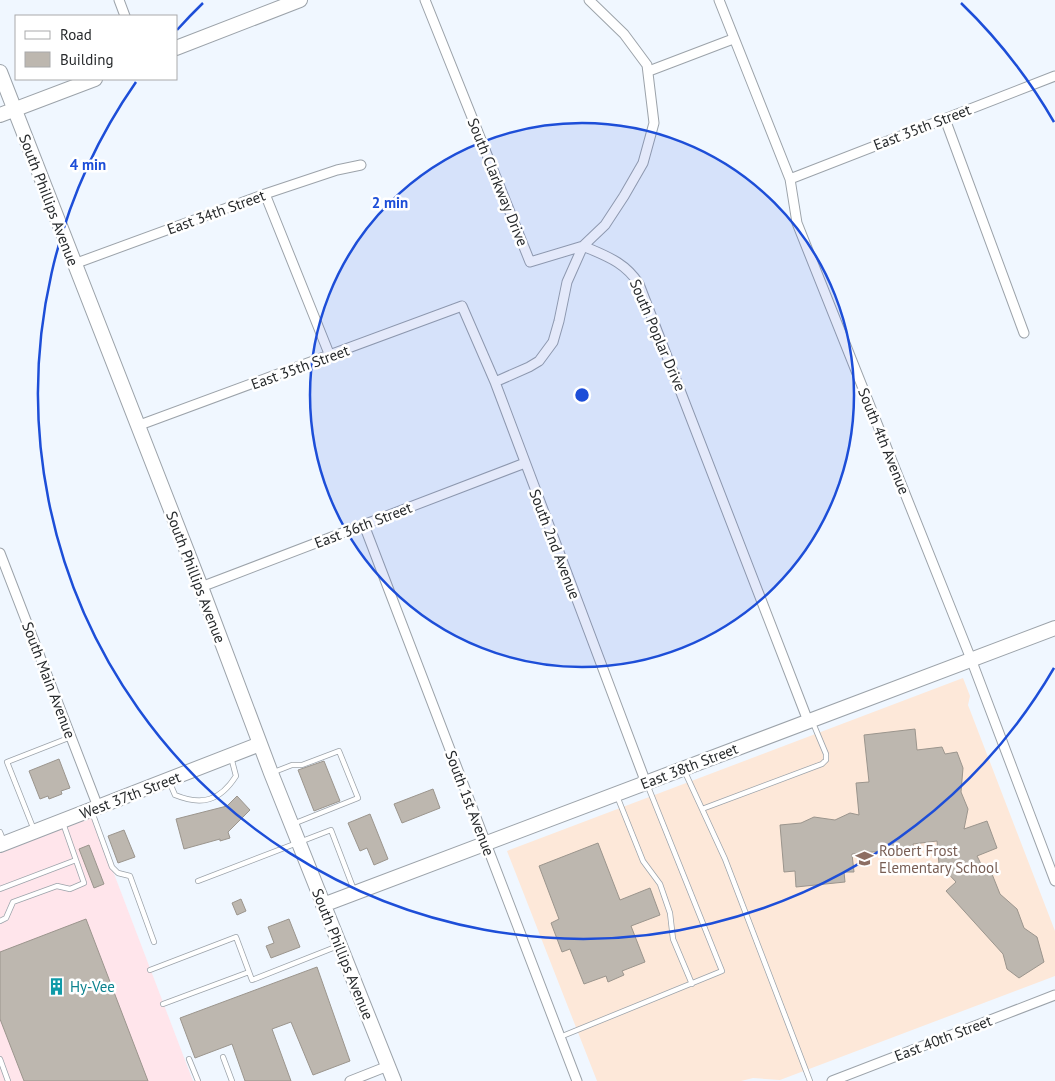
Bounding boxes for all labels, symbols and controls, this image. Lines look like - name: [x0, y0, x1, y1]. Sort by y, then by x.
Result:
- legend: [15, 15, 178, 80]
- text: Road: [60, 25, 92, 44]
- text: Building: [60, 50, 114, 69]
- street label: East 35th Street: [871, 100, 973, 154]
- street label: South Clarkway Drive: [464, 115, 532, 249]
- street label: South Phillips Avenue: [15, 131, 83, 269]
- text: 4 min: [70, 155, 106, 174]
- street label: East 34th Street: [164, 185, 268, 239]
- text: 2 min: [372, 193, 408, 212]
- street label: South Poplar Drive: [626, 276, 690, 394]
- street label: East 35th Street: [248, 340, 352, 394]
- street label: South 4th Avenue: [854, 385, 914, 497]
- centre of rings: [573, 386, 591, 404]
- street label: South 2nd Avenue: [525, 486, 585, 602]
- street label: East 36th Street: [312, 498, 414, 552]
- street label: South Phillips Avenue: [162, 508, 230, 646]
- street label: South Main Avenue: [18, 619, 80, 741]
- street label: East 38th Street: [638, 739, 740, 793]
- street label: South 1st Avenue: [441, 748, 499, 858]
- street label: West 37th Street: [77, 767, 183, 823]
- place label: Robert Frost Elementary School: [879, 841, 999, 877]
- school or university icon: Robert Frost Elementary School: [855, 849, 875, 869]
- street label: South Phillips Avenue: [308, 886, 378, 1022]
- building icon: Hy-Vee: [46, 976, 66, 996]
- place label: Hy-Vee: [70, 977, 115, 996]
- street label: East 40th Street: [892, 1011, 994, 1065]

